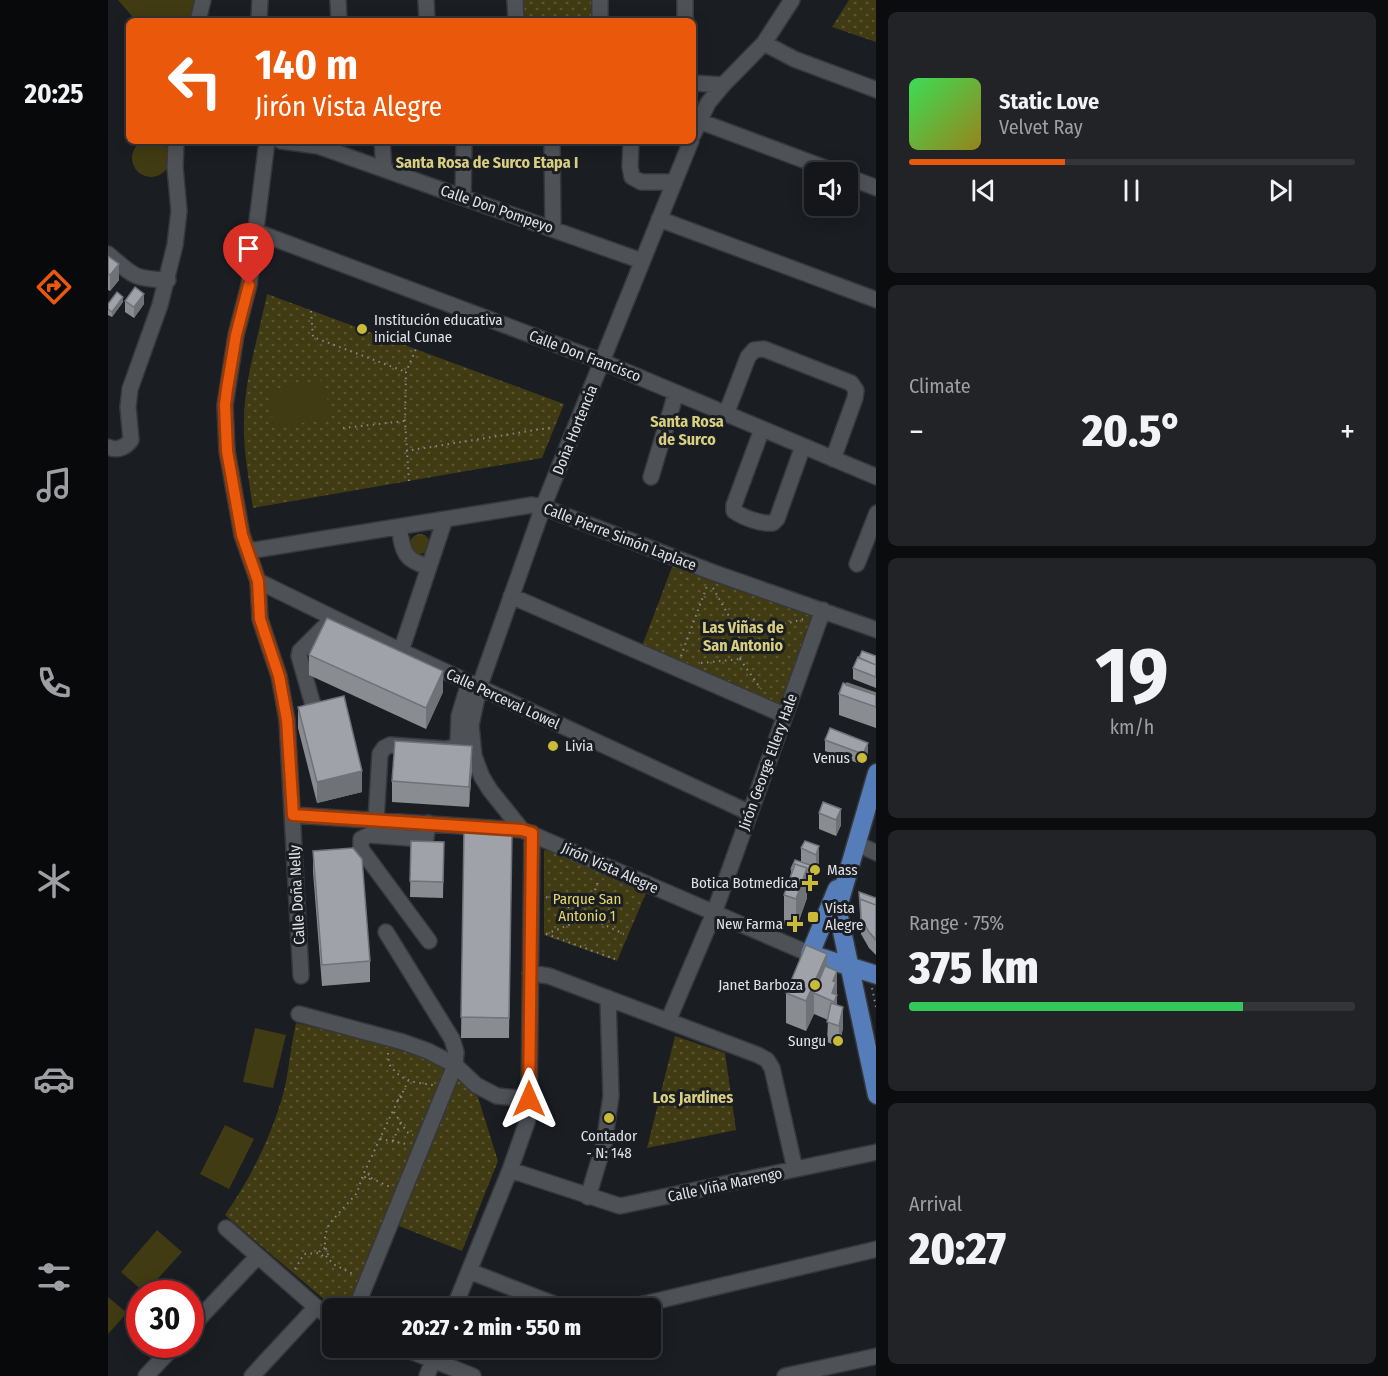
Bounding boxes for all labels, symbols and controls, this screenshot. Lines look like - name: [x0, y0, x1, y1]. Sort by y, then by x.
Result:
- text: 140 m: [255, 40, 358, 90]
- icon: left: [156, 42, 234, 120]
- text: 20:25: [24, 78, 84, 110]
- text: Static Love: [999, 88, 1099, 115]
- text: Jirón Vista Alegre: [255, 91, 442, 123]
- text: Velvet Ray: [999, 115, 1083, 139]
- district label: Santa Rosa de Surco Etapa I: [396, 153, 578, 172]
- map controls: [804, 162, 858, 216]
- button: sound: [804, 162, 858, 216]
- icon: previous: [967, 174, 1000, 207]
- icon: pause: [1115, 174, 1148, 207]
- icon: next: [1264, 174, 1297, 207]
- street label: Calle Don Pompeyo: [438, 181, 556, 237]
- pin: [223, 223, 274, 285]
- icon: arrive: [232, 232, 265, 265]
- icon: directions: [33, 266, 75, 308]
- place label: Institución educativa inicial Cunae: [374, 311, 503, 346]
- marker: Institución educativa inicial Cunae: [355, 322, 369, 336]
- street label: Calle Don Francisco: [527, 326, 643, 386]
- text: Climate: [909, 374, 971, 398]
- street label: Doña Hortencia: [549, 383, 601, 477]
- text: 20.5°: [1082, 404, 1182, 458]
- district label: Santa Rosa de Surco: [650, 412, 724, 449]
- text: −: [909, 412, 924, 452]
- text: +: [1340, 412, 1355, 452]
- icon: music: [33, 464, 75, 506]
- street label: Calle Pierre Simón Laplace: [541, 500, 699, 574]
- district label: Las Viñas de San Antonio: [702, 618, 784, 655]
- text: 19: [1095, 629, 1169, 723]
- icon: phone: [33, 662, 75, 704]
- street label: Calle Perceval Lowel: [443, 665, 563, 733]
- street label: Jirón George Ellery Hale: [735, 691, 801, 833]
- text: km/h: [1110, 715, 1154, 739]
- place label: Livia: [565, 737, 593, 755]
- marker: Livia: [546, 739, 560, 753]
- place label: Venus: [813, 749, 850, 767]
- marker: Venus: [855, 751, 869, 765]
- street label: Jirón Vista Alegre: [559, 839, 661, 897]
- street label: Calle Doña Nelly: [285, 844, 309, 945]
- icon: climate: [33, 860, 75, 902]
- place label: Mass: [827, 861, 858, 879]
- marker: Mass: [808, 863, 822, 877]
- place label: Botica Botmedica: [691, 874, 798, 892]
- marker: Botica Botmedica: [803, 876, 817, 890]
- park label: Parque San Antonio 1: [553, 890, 621, 925]
- place label: Vista Alegre: [825, 899, 863, 934]
- marker: Vista Alegre: [806, 910, 820, 924]
- text: Range · 75%: [909, 911, 1004, 935]
- place label: New Farma: [716, 915, 783, 933]
- marker: New Farma: [788, 917, 802, 931]
- text: 375 km: [909, 941, 1039, 995]
- place label: Janet Barboza: [718, 976, 803, 994]
- marker: Janet Barboza: [808, 978, 822, 992]
- place label: Sungu: [788, 1032, 826, 1050]
- marker: Sungu: [831, 1034, 845, 1048]
- icon: car: [33, 1058, 75, 1100]
- position arrow: [497, 1067, 561, 1131]
- district label: Los Jardines: [653, 1088, 733, 1107]
- marker: Contador - N: 148: [602, 1111, 616, 1125]
- place label: Contador - N: 148: [581, 1127, 638, 1162]
- street label: Calle Viña Marengo: [666, 1164, 784, 1206]
- text: Arrival: [909, 1192, 962, 1216]
- text: 20:27: [909, 1222, 1006, 1276]
- icon: filters: [33, 1256, 75, 1298]
- speed limit sign: 30: [126, 1280, 204, 1358]
- text: 20:27 · 2 min · 550 m: [402, 1314, 581, 1341]

